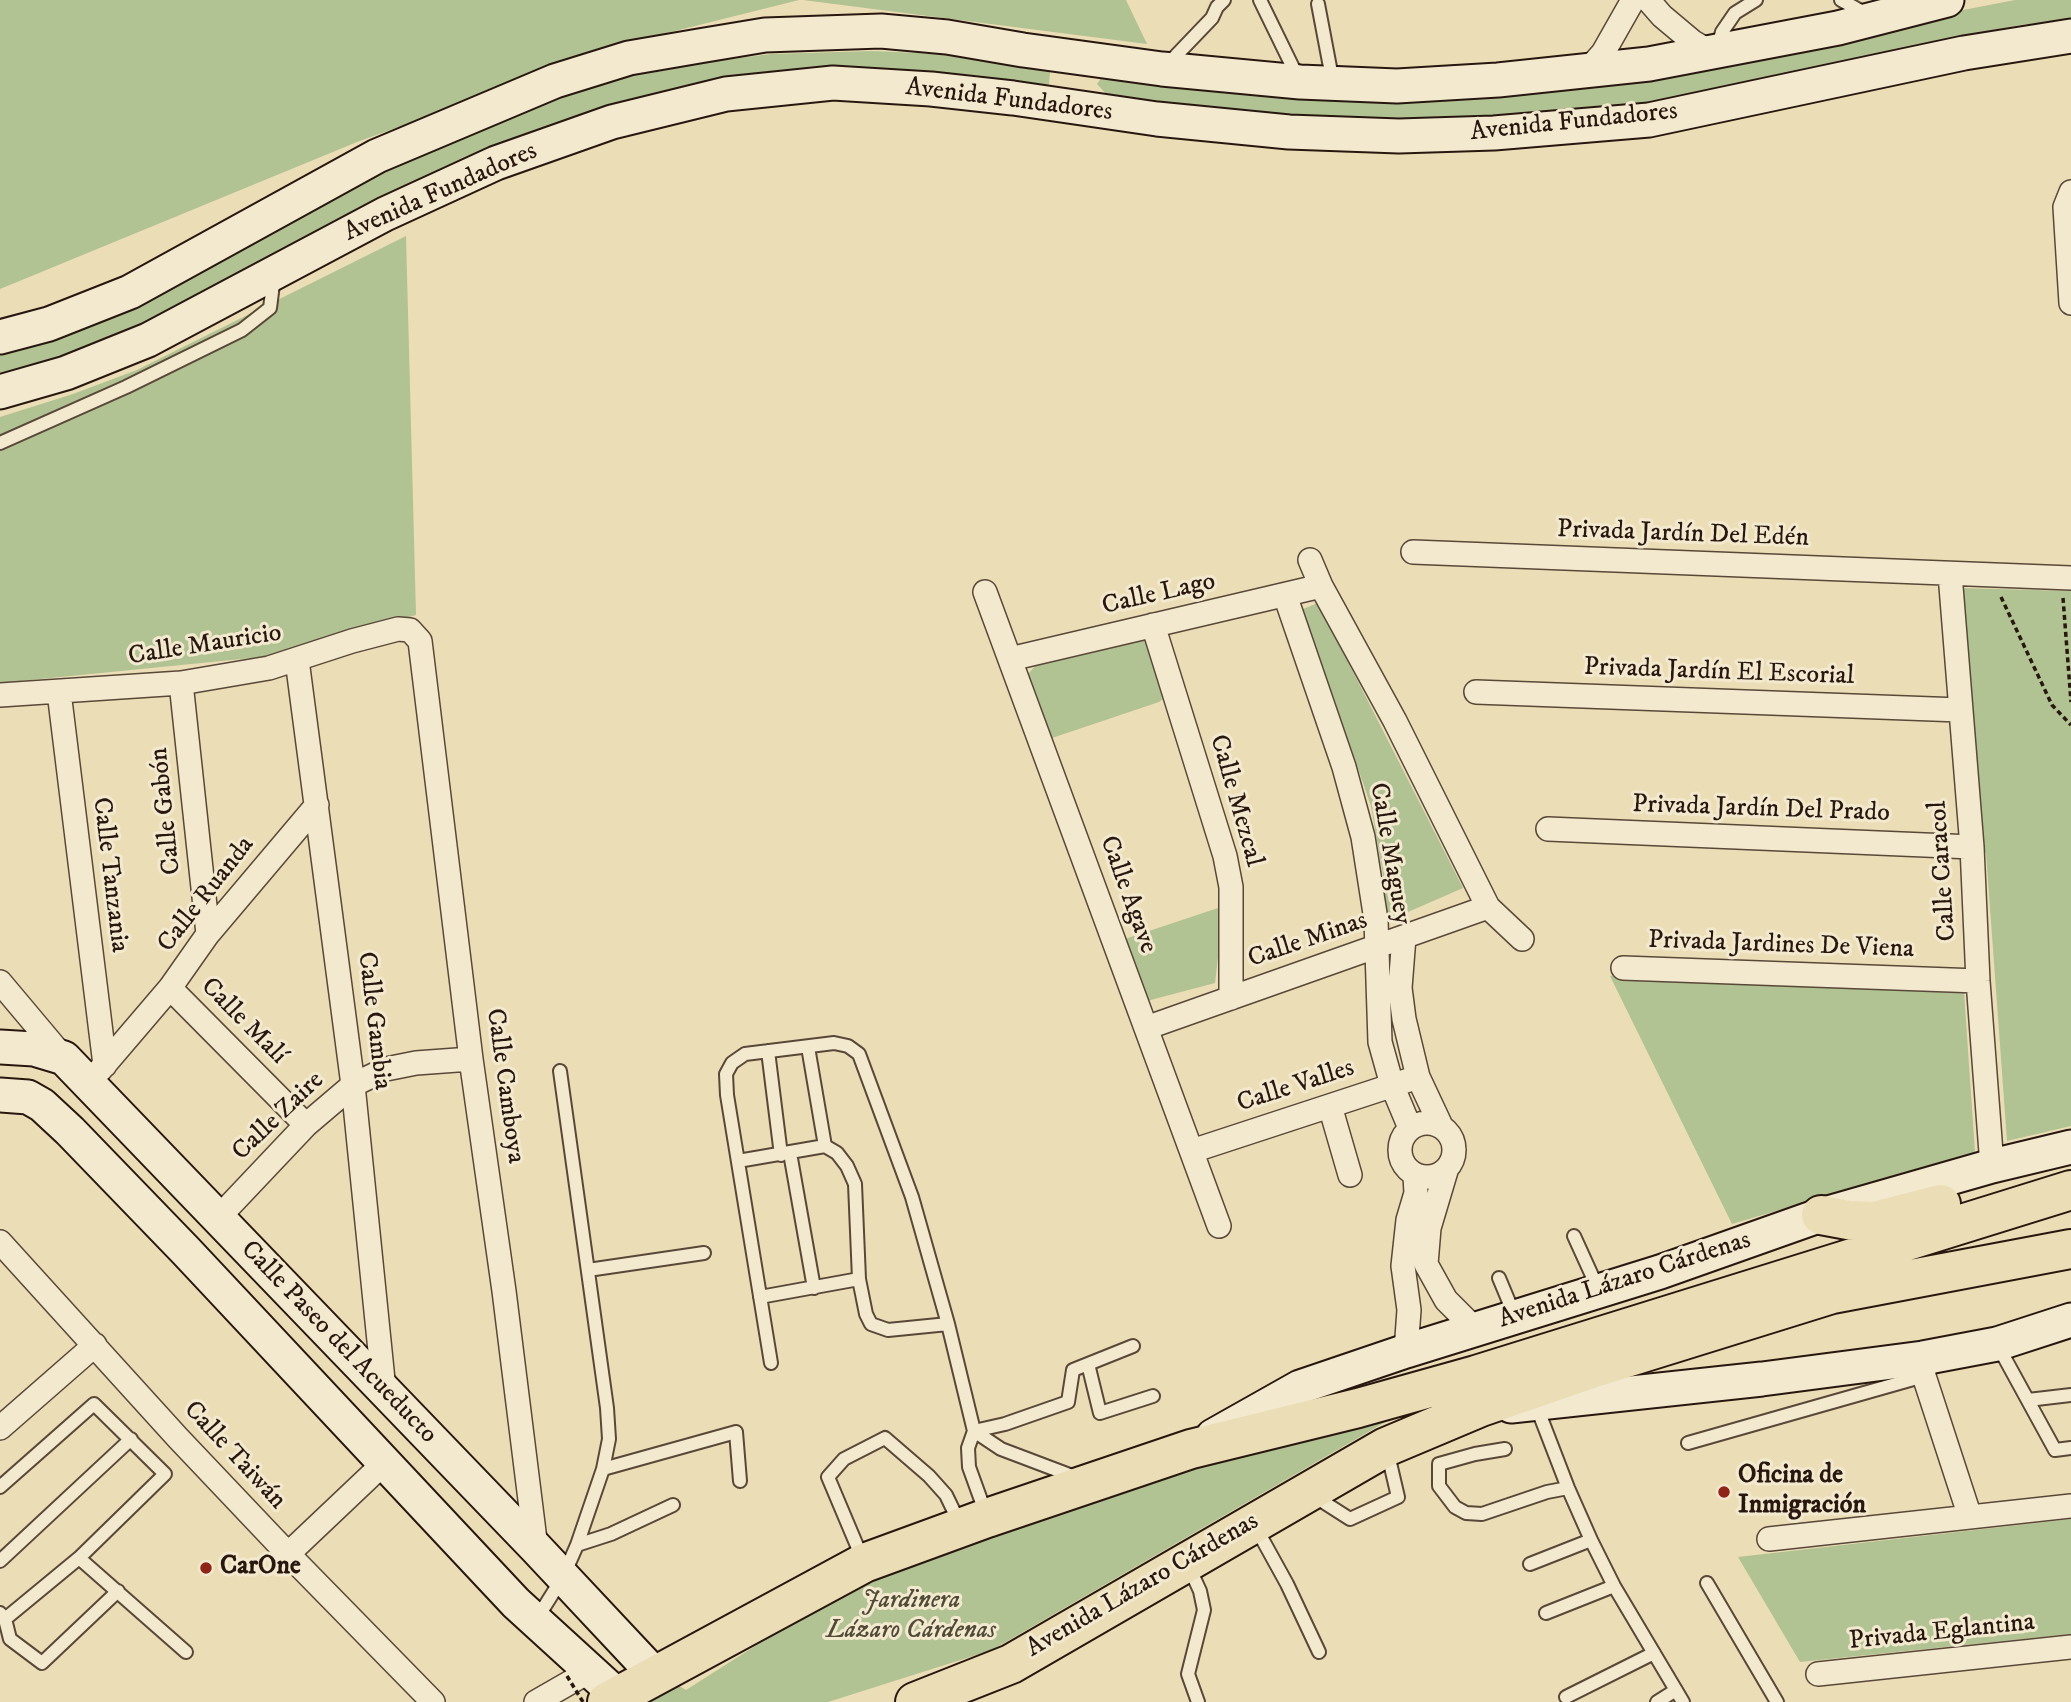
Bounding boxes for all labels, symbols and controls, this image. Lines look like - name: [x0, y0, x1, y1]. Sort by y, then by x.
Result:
- street label: Avenida Fundadores: [904, 73, 1114, 129]
- street label: Avenida Fundadores: [1469, 97, 1679, 149]
- street label: Avenida Fundadores: [340, 136, 542, 250]
- street label: Privada Jardín Del Edén: [1556, 515, 1810, 555]
- street label: Calle Lago: [1099, 567, 1219, 623]
- street label: Calle Mauricio: [126, 619, 284, 673]
- street label: Privada Jardín El Escorial: [1583, 653, 1855, 693]
- street label: Calle Mezcal: [1201, 731, 1269, 871]
- street label: Calle Gabón: [145, 746, 189, 876]
- street label: Calle Maguey: [1361, 781, 1417, 927]
- street label: Privada Jardín Del Prado: [1632, 790, 1890, 830]
- street label: Calle Tanzania: [84, 796, 134, 954]
- street label: Calle Caracol: [1924, 800, 1964, 942]
- street label: Calle Ruanda: [152, 831, 262, 959]
- street label: Calle Agave: [1091, 832, 1163, 958]
- street label: Calle Minas: [1244, 906, 1372, 976]
- street label: Privada Jardines De Viena: [1647, 926, 1915, 966]
- street label: Calle Gambia: [349, 950, 397, 1092]
- street label: Calle Malí: [193, 972, 293, 1072]
- street label: Calle Camboya: [478, 1006, 530, 1166]
- street label: Calle Valles: [1234, 1053, 1358, 1121]
- street label: Calle Zaire: [227, 1066, 331, 1168]
- street label: Avenida Lázaro Cárdenas: [1495, 1226, 1755, 1336]
- street label: Calle Paseo del Acueducto: [233, 1235, 443, 1451]
- street label: Calle Taiwán: [176, 1395, 292, 1517]
- place label: Oficina de Inmigración: [1738, 1461, 1866, 1522]
- marker: Oficina de Inmigración: [1716, 1484, 1732, 1500]
- street label: Avenida Lázaro Cárdenas: [1021, 1507, 1265, 1665]
- place label: CarOne: [220, 1552, 301, 1584]
- marker: CarOne: [198, 1560, 214, 1576]
- park label: Jardinera Lázaro Cárdenas: [826, 1586, 996, 1648]
- street label: Privada Eglantina: [1848, 1608, 2036, 1658]

